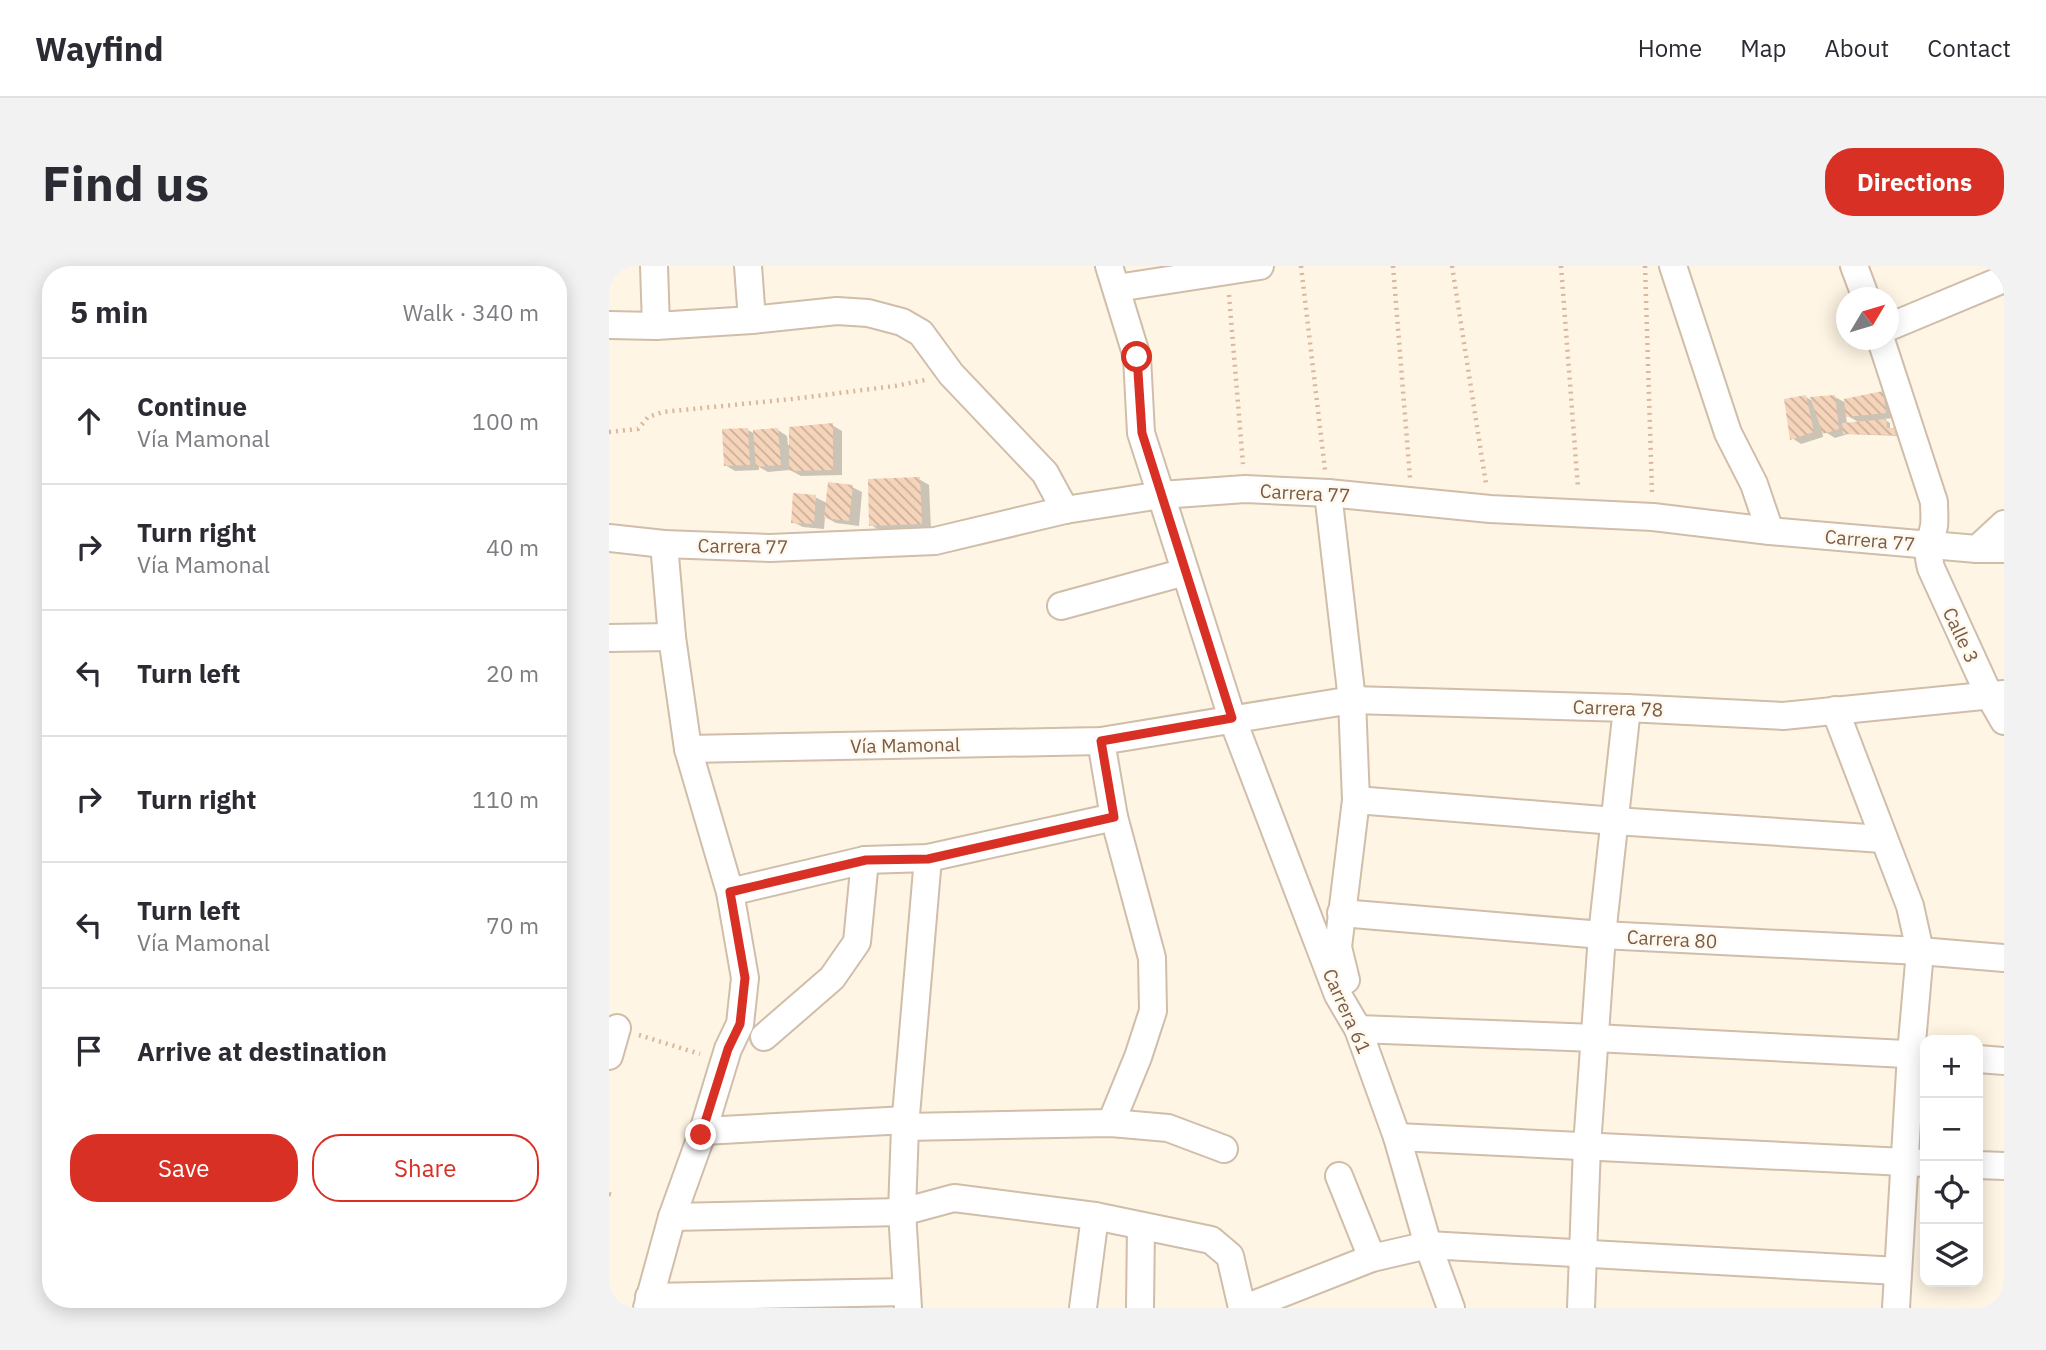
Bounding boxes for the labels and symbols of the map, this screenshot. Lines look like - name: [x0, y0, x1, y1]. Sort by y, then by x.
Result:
- north arrow: [1836, 287, 1899, 350]
- route start: [1121, 341, 1152, 372]
- street label: Carrera 77: [1259, 479, 1351, 507]
- street label: Carrera 77: [1824, 524, 1916, 556]
- street label: Carrera 77: [698, 533, 788, 559]
- street label: Calle 3: [1938, 603, 1984, 667]
- street label: Carrera 78: [1572, 694, 1664, 722]
- street label: Vía Mamonal: [850, 732, 960, 758]
- street label: Carrera 80: [1626, 925, 1718, 953]
- street label: Carrera 61: [1318, 965, 1376, 1057]
- route end: [685, 1119, 716, 1150]

